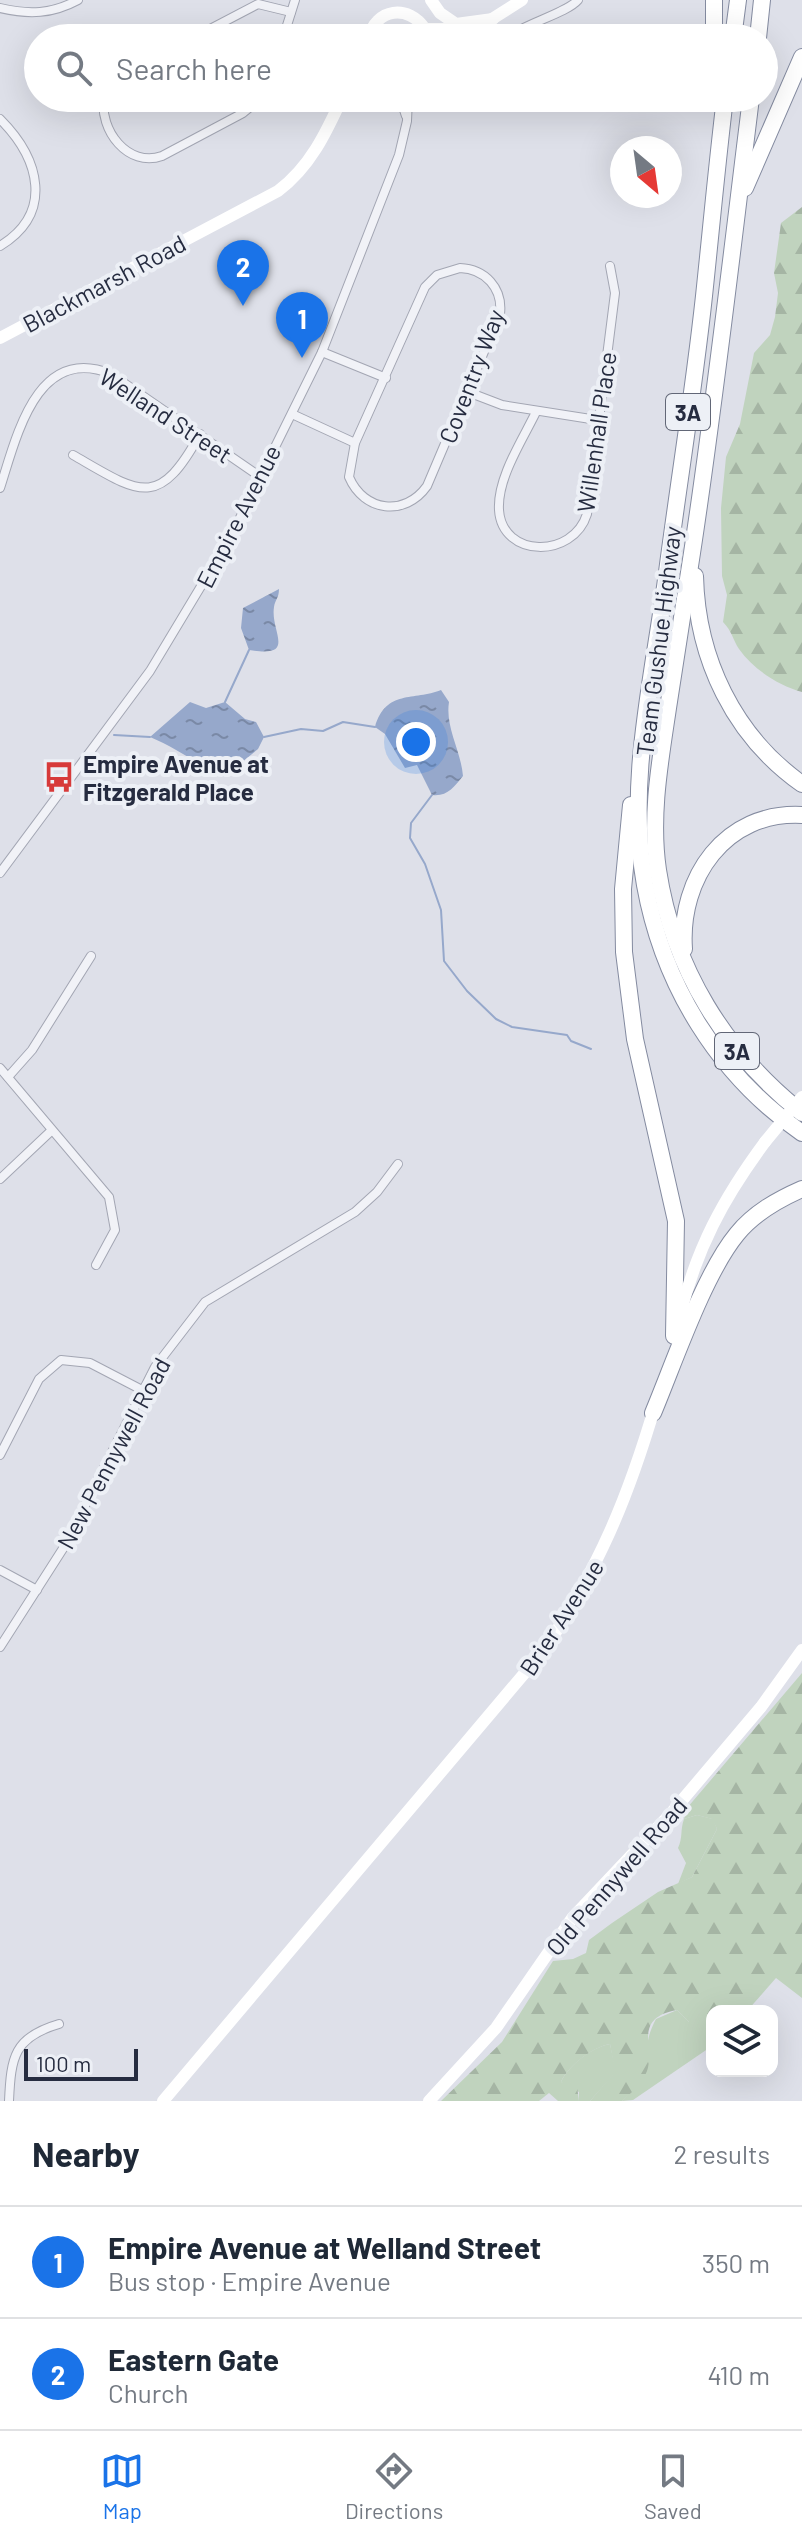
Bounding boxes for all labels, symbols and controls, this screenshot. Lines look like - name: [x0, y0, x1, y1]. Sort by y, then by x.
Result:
- search box: [24, 24, 778, 112]
- icon: search: [52, 46, 96, 90]
- text: Search here: [116, 50, 272, 86]
- north arrow: [610, 136, 682, 208]
- street label: Blackmarsh Road: [18, 228, 190, 338]
- pin: 2: [217, 240, 269, 306]
- pin: 1: [276, 292, 328, 358]
- street label: Coventry Way: [432, 305, 510, 447]
- street label: Willenhall Place: [570, 350, 622, 514]
- street label: Welland Street: [94, 361, 238, 469]
- road number: 3A: [666, 394, 710, 430]
- street label: Empire Avenue: [190, 440, 286, 592]
- street label: Team Gushue Highway: [629, 524, 687, 758]
- your location: [396, 722, 436, 762]
- place label: Empire Avenue at Fitzgerald Place: [83, 749, 269, 806]
- bus stop icon: Empire Avenue at Fitzgerald Place: [42, 760, 76, 794]
- road number: 3A: [715, 1033, 759, 1069]
- street label: New Pennywell Road: [50, 1352, 176, 1554]
- street label: Brier Avenue: [513, 1554, 609, 1680]
- street label: Old Pennywell Road: [539, 1791, 693, 1961]
- map controls: [706, 2005, 778, 2077]
- button: layers: [706, 2005, 778, 2077]
- scale bar: [24, 2045, 138, 2081]
- text: 100 m: [36, 2050, 91, 2076]
- text: Nearby: [32, 2133, 140, 2174]
- text: 2 results: [674, 2138, 770, 2169]
- text: Empire Avenue at Welland Street: [108, 2229, 541, 2265]
- text: 1: [53, 2247, 63, 2278]
- text: 350 m: [702, 2247, 770, 2278]
- text: Bus stop · Empire Avenue: [108, 2265, 391, 2296]
- text: Eastern Gate: [108, 2341, 279, 2377]
- text: 2: [51, 2359, 65, 2390]
- text: 410 m: [708, 2359, 770, 2390]
- text: Church: [108, 2377, 189, 2408]
- tab: Map: [100, 2449, 144, 2523]
- tab: Directions: [345, 2449, 443, 2523]
- tab: Saved: [644, 2449, 702, 2523]

